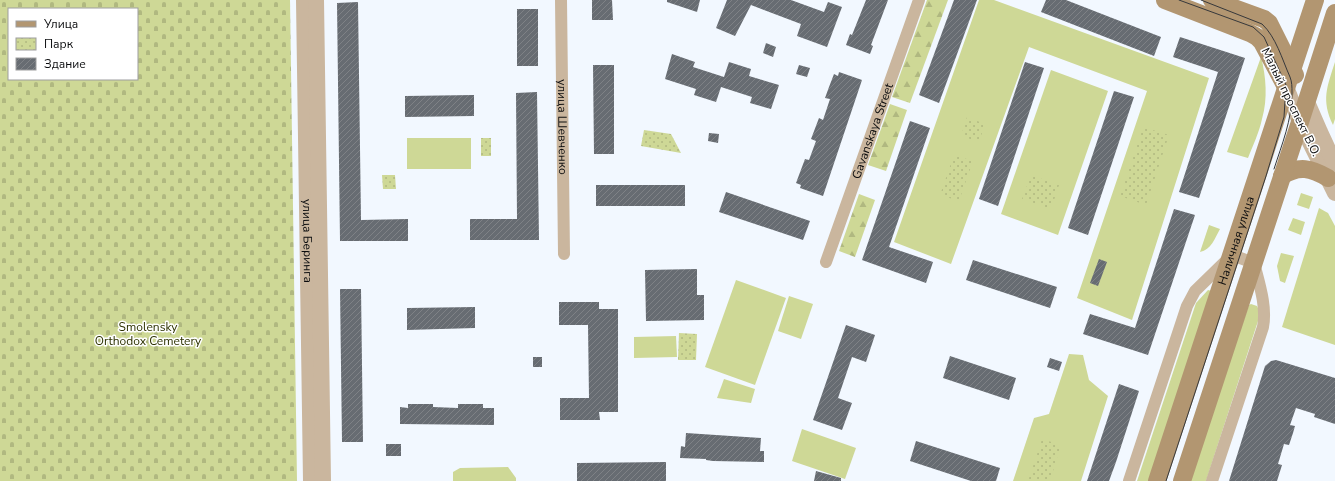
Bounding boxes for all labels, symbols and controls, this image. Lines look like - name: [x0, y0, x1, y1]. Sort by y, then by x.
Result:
- legend: [8, 8, 138, 80]
- text: Улица: [43, 16, 78, 32]
- text: Парк: [44, 36, 74, 52]
- street label: Малый проспект В.О.: [1258, 45, 1324, 159]
- text: Здание: [44, 56, 86, 72]
- street label: улица Шевченко: [554, 79, 571, 175]
- street label: Gavanskaya Street: [848, 80, 897, 181]
- street label: Наличная улица: [1214, 194, 1258, 287]
- street label: улица Беринга: [299, 199, 316, 283]
- park label: Smolensky Orthodox Cemetery: [95, 319, 202, 349]

